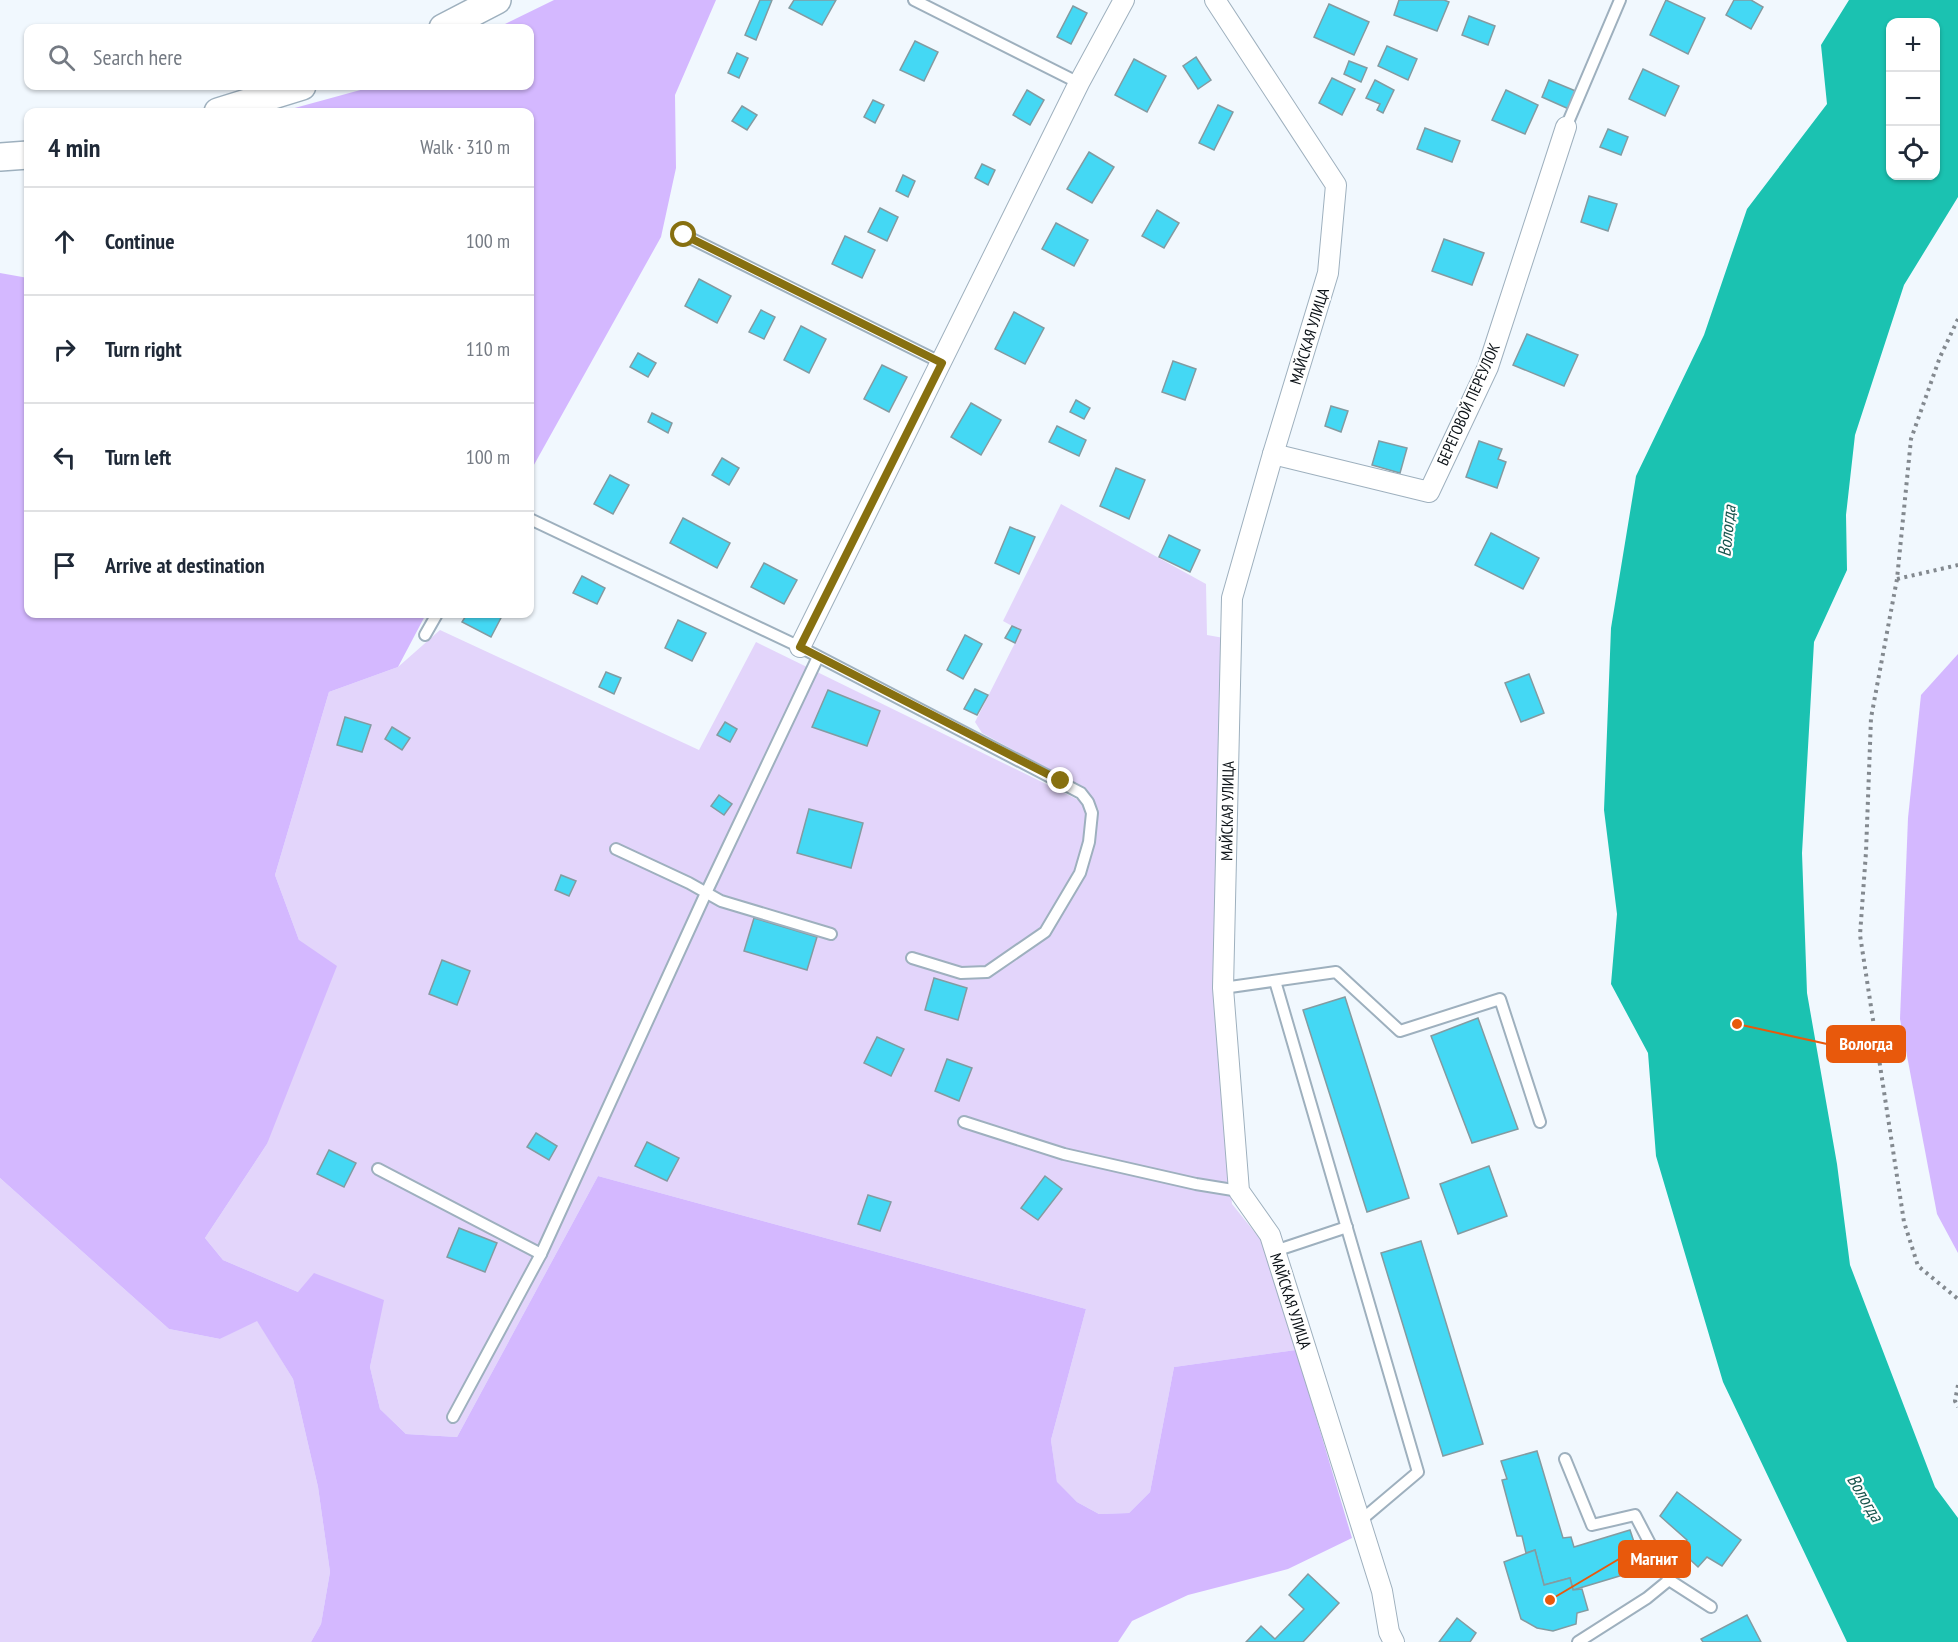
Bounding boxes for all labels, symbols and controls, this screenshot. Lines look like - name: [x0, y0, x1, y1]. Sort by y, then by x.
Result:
- map controls: [1886, 18, 1940, 180]
- button: +: [1886, 18, 1940, 72]
- search box: [24, 24, 534, 90]
- icon: search: [45, 41, 78, 74]
- text: Search here: [93, 43, 182, 71]
- button: −: [1886, 72, 1940, 126]
- button: locate: [1886, 126, 1940, 180]
- text: 4 min: [48, 131, 101, 164]
- text: Walk · 310 m: [420, 134, 510, 160]
- route start: [670, 221, 696, 247]
- icon: ahead: [48, 225, 81, 258]
- text: Continue: [105, 227, 175, 255]
- text: 100 m: [466, 228, 510, 254]
- street label: МАЙСКАЯ УЛИЦА: [1285, 285, 1333, 387]
- icon: right: [48, 333, 81, 366]
- text: Turn right: [105, 335, 182, 363]
- text: 110 m: [466, 336, 510, 362]
- street label: БЕРЕГОВОЙ ПЕРЕУЛОК: [1432, 340, 1504, 468]
- icon: left: [48, 441, 81, 474]
- text: Turn left: [105, 443, 171, 471]
- text: 100 m: [466, 444, 510, 470]
- water label: Вологда: [1712, 503, 1741, 558]
- icon: arrive: [48, 549, 81, 582]
- text: Arrive at destination: [105, 551, 265, 579]
- street label: МАЙСКАЯ УЛИЦА: [1216, 760, 1238, 861]
- route end: [1047, 767, 1073, 793]
- callout: Вологда: [1827, 1026, 1905, 1062]
- text: Вологда: [1839, 1032, 1893, 1055]
- street label: МАЙСКАЯ УЛИЦА: [1266, 1250, 1316, 1352]
- water label: Вологда: [1842, 1470, 1889, 1526]
- callout: Магнит: [1619, 1541, 1690, 1577]
- text: Магнит: [1630, 1547, 1678, 1570]

